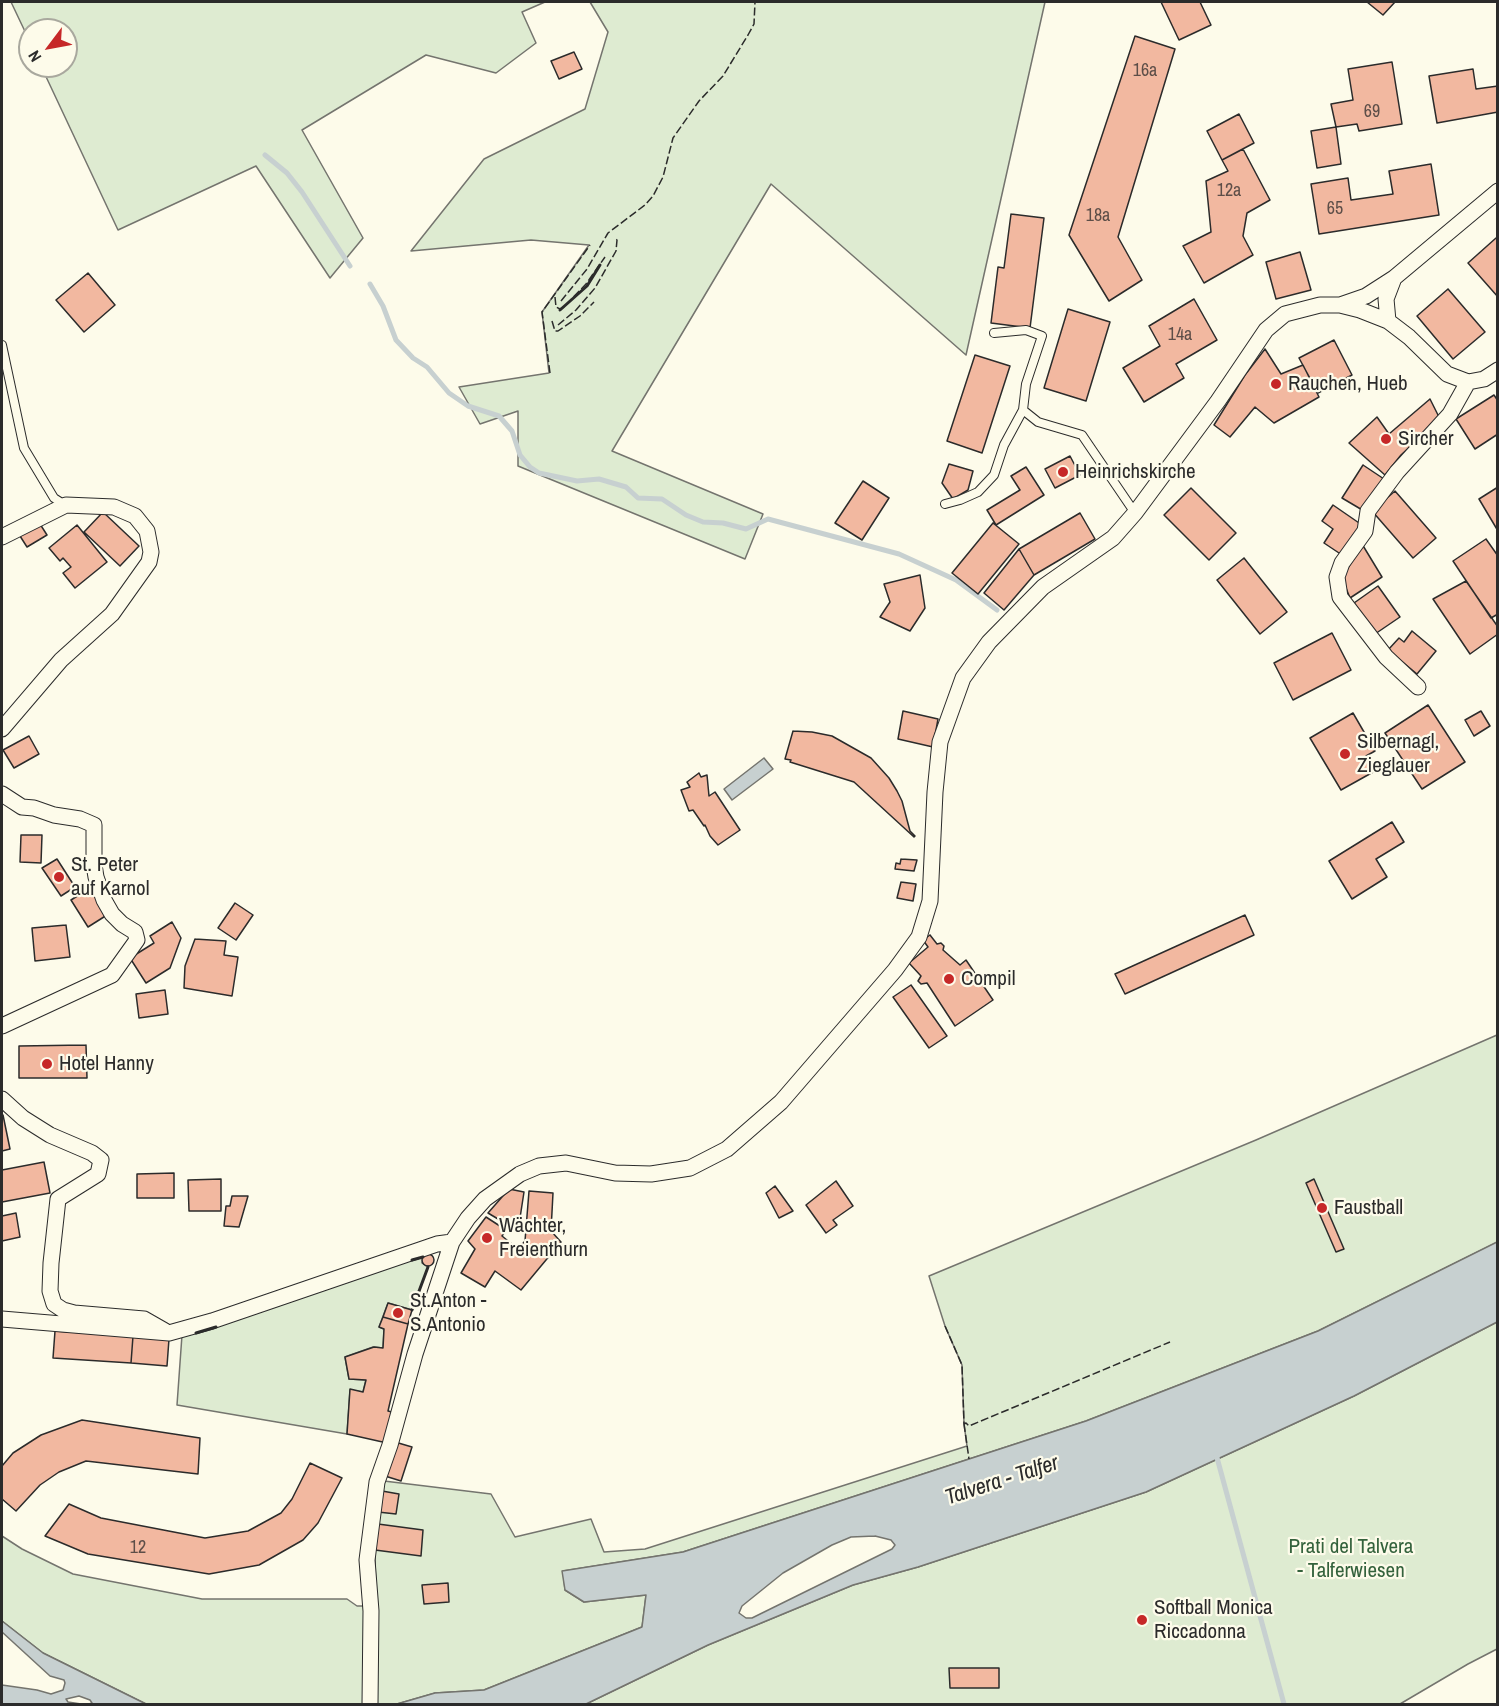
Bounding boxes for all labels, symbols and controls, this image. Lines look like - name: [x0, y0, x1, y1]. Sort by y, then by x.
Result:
- north arrow: [18, 18, 78, 78]
- text: N: [23, 47, 46, 66]
- house number: 16a: [1133, 60, 1157, 82]
- house number: 69: [1364, 101, 1380, 123]
- house number: 12a: [1217, 180, 1241, 202]
- house number: 65: [1327, 198, 1343, 220]
- house number: 18a: [1086, 205, 1110, 227]
- house number: 14a: [1168, 324, 1192, 346]
- place label: Rauchen, Hueb: [1288, 371, 1408, 397]
- marker: Rauchen, Hueb: [1269, 377, 1283, 391]
- place label: Sircher: [1398, 426, 1454, 452]
- marker: Sircher: [1379, 432, 1393, 446]
- place label: Heinrichskirche: [1075, 459, 1196, 485]
- marker: Heinrichskirche: [1056, 465, 1070, 479]
- place label: Silbernagl, Zieglauer: [1357, 729, 1439, 779]
- marker: Silbernagl, Zieglauer: [1338, 747, 1352, 761]
- place label: St. Peter auf Karnol: [71, 852, 149, 902]
- marker: St. Peter auf Karnol: [52, 870, 66, 884]
- place label: Compil: [961, 966, 1016, 992]
- marker: Compil: [942, 972, 956, 986]
- place label: Hotel Hanny: [59, 1051, 154, 1077]
- marker: Hotel Hanny: [40, 1057, 54, 1071]
- place label: Faustball: [1334, 1195, 1403, 1221]
- marker: Faustball: [1315, 1201, 1329, 1215]
- place label: Wächter, Freienthurn: [499, 1213, 588, 1263]
- marker: Wächter, Freienthurn: [480, 1231, 494, 1245]
- place label: St.Anton - S.Antonio: [410, 1288, 487, 1338]
- marker: St.Anton - S.Antonio: [391, 1306, 405, 1320]
- water label: Talvera - Talfer: [942, 1450, 1062, 1512]
- park label: Prati del Talvera - Talferwiesen: [1289, 1534, 1413, 1584]
- house number: 12: [130, 1537, 146, 1559]
- place label: Softball Monica Riccadonna: [1154, 1595, 1273, 1645]
- marker: Softball Monica Riccadonna: [1135, 1613, 1149, 1627]

